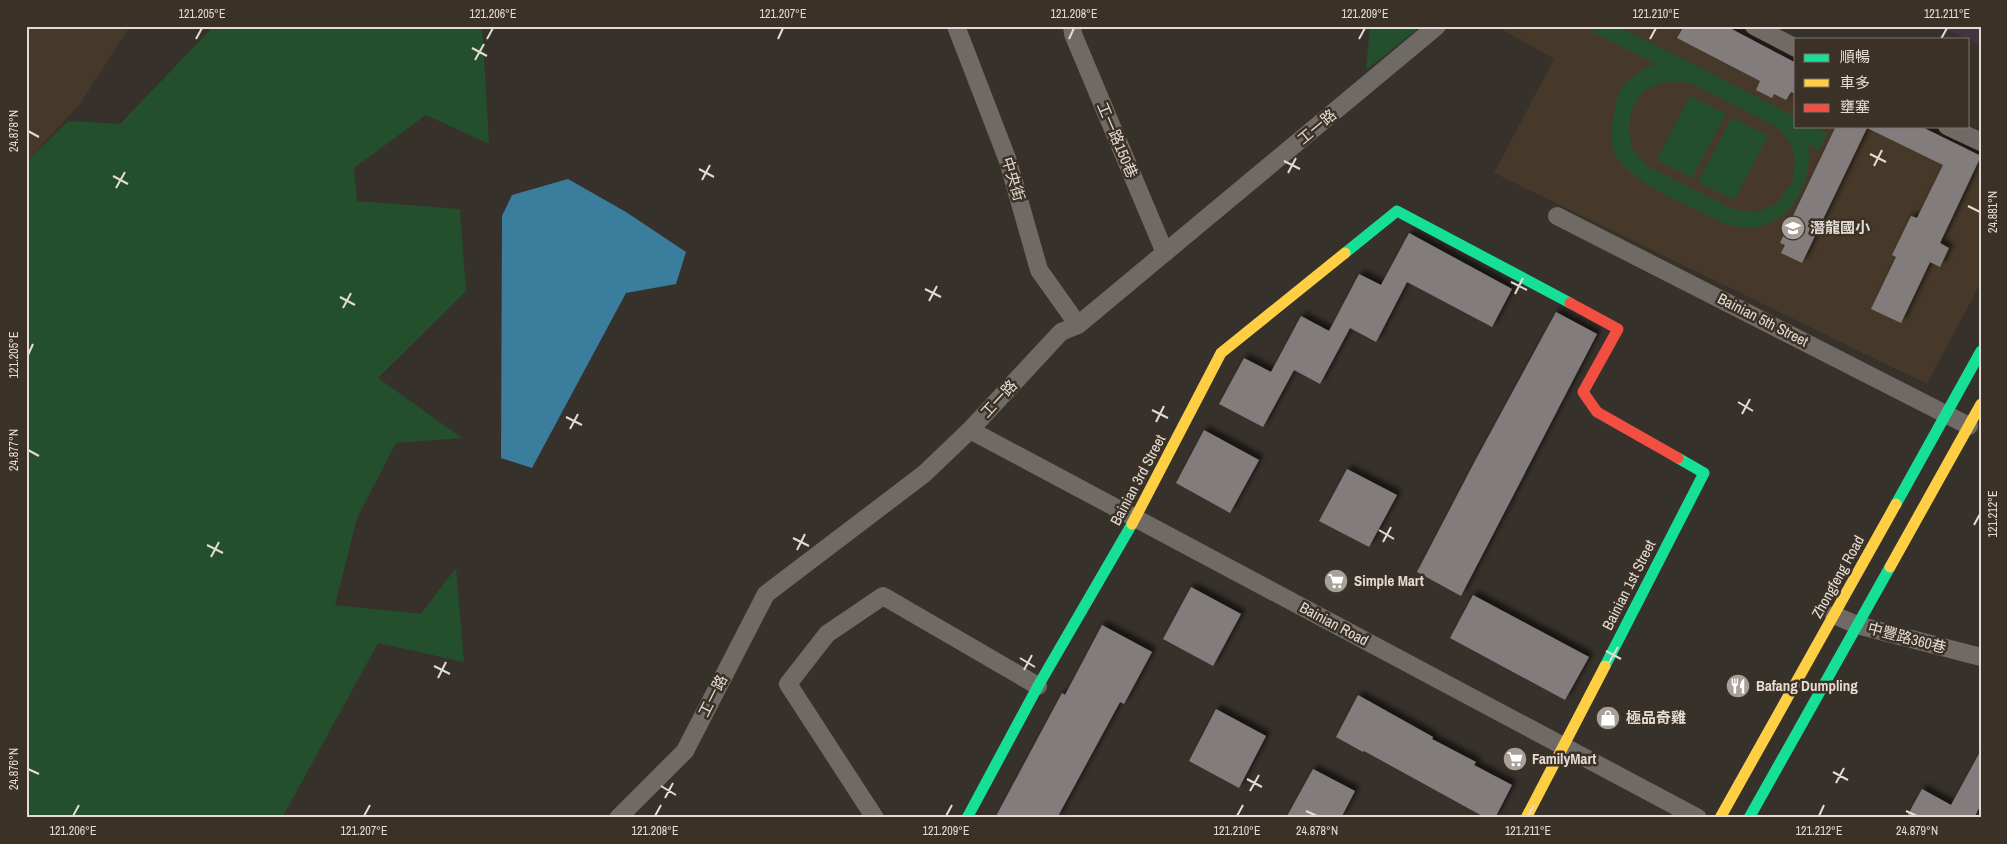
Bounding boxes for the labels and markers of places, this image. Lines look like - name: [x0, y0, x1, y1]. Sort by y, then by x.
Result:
- school or university icon: 潛龍國小: [1780, 215, 1806, 241]
- place label: 潛龍國小: [1810, 217, 1871, 238]
- supermarket icon: Simple Mart: [1323, 568, 1349, 594]
- place label: Simple Mart: [1354, 570, 1424, 591]
- restaurant icon: Bafang Dumpling: [1725, 673, 1751, 699]
- place label: Bafang Dumpling: [1756, 675, 1858, 696]
- shop icon: 極品奇雞: [1595, 705, 1621, 731]
- place label: 極品奇雞: [1626, 707, 1686, 728]
- supermarket icon: FamilyMart: [1502, 746, 1528, 772]
- place label: FamilyMart: [1532, 748, 1596, 769]

